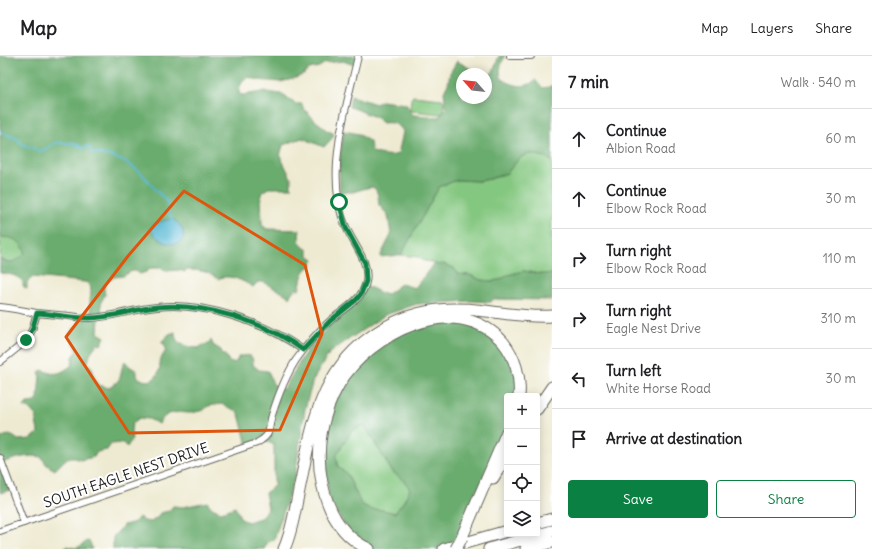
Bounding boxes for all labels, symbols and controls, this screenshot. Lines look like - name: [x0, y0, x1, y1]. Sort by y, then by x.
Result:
- text: Map: [20, 16, 57, 40]
- text: Map: [701, 19, 728, 37]
- text: Layers: [750, 19, 793, 37]
- text: Share: [815, 19, 852, 37]
- north arrow: [456, 68, 492, 104]
- text: 7 min: [568, 71, 609, 93]
- text: Walk · 540 m: [781, 74, 856, 91]
- text: Continue: [606, 121, 667, 140]
- icon: ahead: [568, 128, 590, 150]
- text: 60 m: [825, 130, 856, 147]
- text: Albion Road: [606, 140, 676, 157]
- text: Continue: [606, 181, 667, 200]
- icon: ahead: [568, 188, 590, 210]
- text: 30 m: [826, 190, 856, 207]
- route start: [330, 193, 348, 211]
- text: Elbow Rock Road: [606, 200, 707, 217]
- text: Turn right: [606, 241, 671, 260]
- icon: right: [568, 248, 590, 270]
- text: 110 m: [823, 250, 856, 267]
- text: Elbow Rock Road: [606, 260, 707, 277]
- text: Turn right: [606, 301, 671, 320]
- icon: right: [568, 308, 590, 330]
- text: 310 m: [821, 310, 856, 327]
- text: Eagle Nest Drive: [606, 320, 701, 337]
- route end: [17, 331, 35, 349]
- text: Turn left: [606, 361, 661, 380]
- icon: left: [568, 368, 590, 390]
- text: 30 m: [826, 370, 856, 387]
- text: White Horse Road: [606, 380, 711, 397]
- map controls: [504, 393, 540, 537]
- button: +: [504, 393, 540, 429]
- icon: arrive: [568, 428, 590, 450]
- button: −: [504, 429, 540, 465]
- text: Arrive at destination: [606, 429, 742, 448]
- street label: SOUTH EAGLE NEST DRIVE: [41, 438, 211, 512]
- button: locate: [504, 465, 540, 501]
- button: Save: [568, 480, 708, 518]
- button: Share: [716, 480, 856, 518]
- button: layers: [504, 501, 540, 537]

